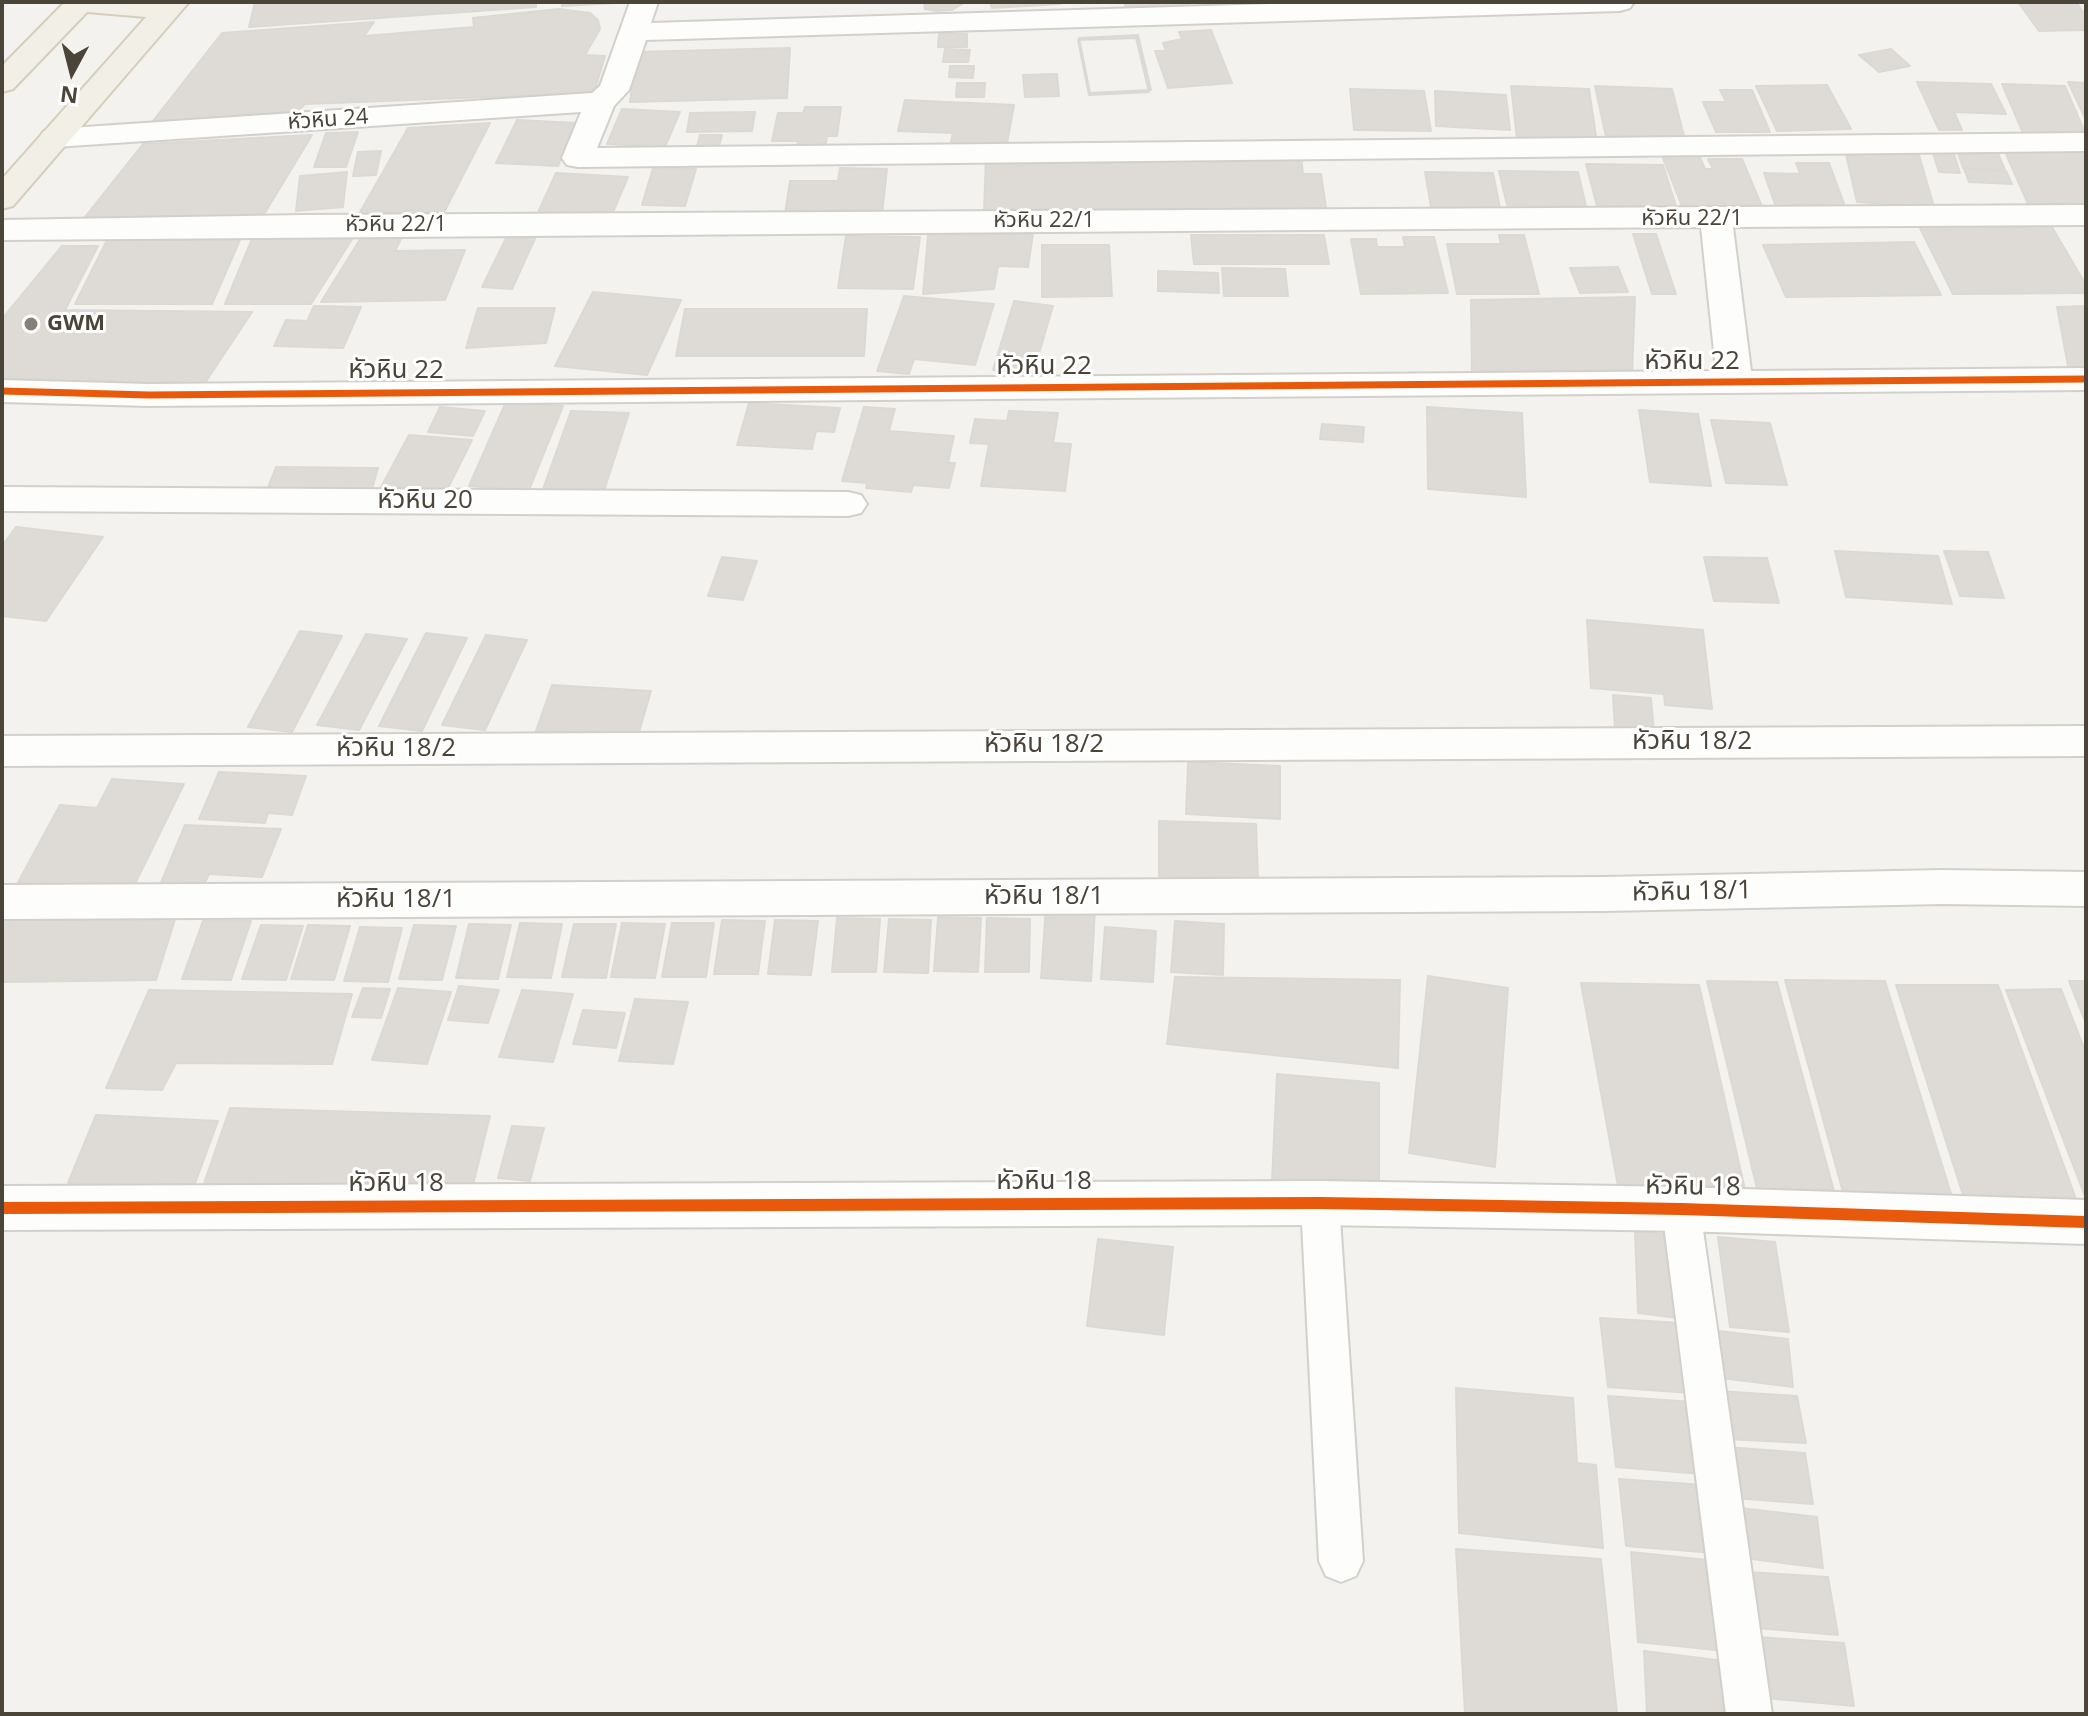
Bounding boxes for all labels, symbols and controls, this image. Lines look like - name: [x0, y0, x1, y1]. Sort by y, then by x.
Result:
- north arrow: [32, 32, 112, 112]
- text: N: [58, 80, 80, 112]
- street label: หัวหิน 24: [287, 104, 369, 136]
- street label: หัวหิน 22/1: [1641, 206, 1743, 232]
- street label: หัวหิน 22/1: [993, 208, 1095, 234]
- street label: หัวหิน 22/1: [345, 212, 447, 238]
- place label: GWM: [47, 311, 105, 337]
- marker: GWM: [22, 315, 40, 333]
- street label: หัวหิน 22: [1644, 346, 1740, 378]
- street label: หัวหิน 22: [996, 351, 1092, 383]
- street label: หัวหิน 22: [348, 355, 444, 387]
- street label: หัวหิน 20: [377, 485, 473, 517]
- street label: หัวหิน 18/2: [1632, 726, 1752, 758]
- street label: หัวหิน 18/2: [984, 729, 1104, 761]
- street label: หัวหิน 18/2: [336, 733, 456, 765]
- street label: หัวหิน 18/1: [1632, 875, 1752, 909]
- street label: หัวหิน 18/1: [984, 881, 1104, 913]
- street label: หัวหิน 18/1: [336, 884, 456, 916]
- street label: หัวหิน 18: [996, 1166, 1092, 1198]
- street label: หัวหิน 18: [348, 1168, 444, 1200]
- street label: หัวหิน 18: [1645, 1171, 1741, 1203]

